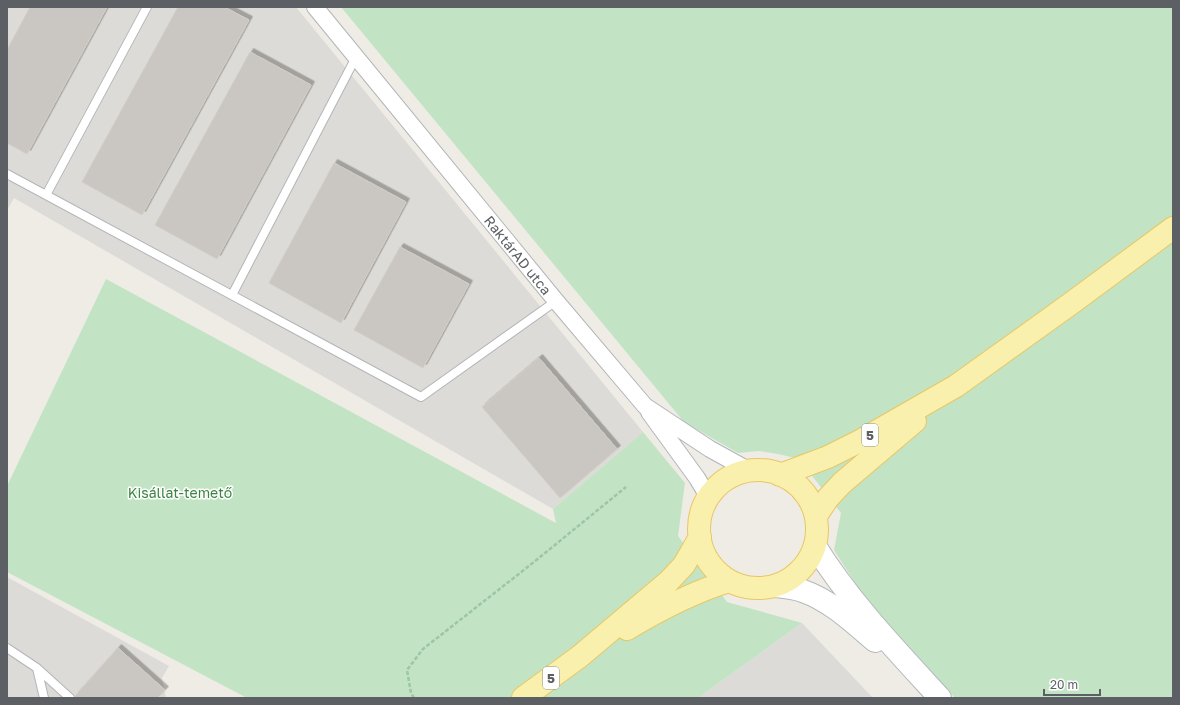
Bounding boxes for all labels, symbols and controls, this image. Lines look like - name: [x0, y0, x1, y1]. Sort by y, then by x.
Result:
- street label: RaktárAD utca: [481, 212, 555, 298]
- road number: 5: [862, 424, 878, 446]
- park label: Kisállat-temető: [128, 484, 233, 501]
- road number: 5: [543, 667, 559, 689]
- scale bar: [1044, 671, 1100, 697]
- text: 20 m: [1050, 677, 1078, 692]

